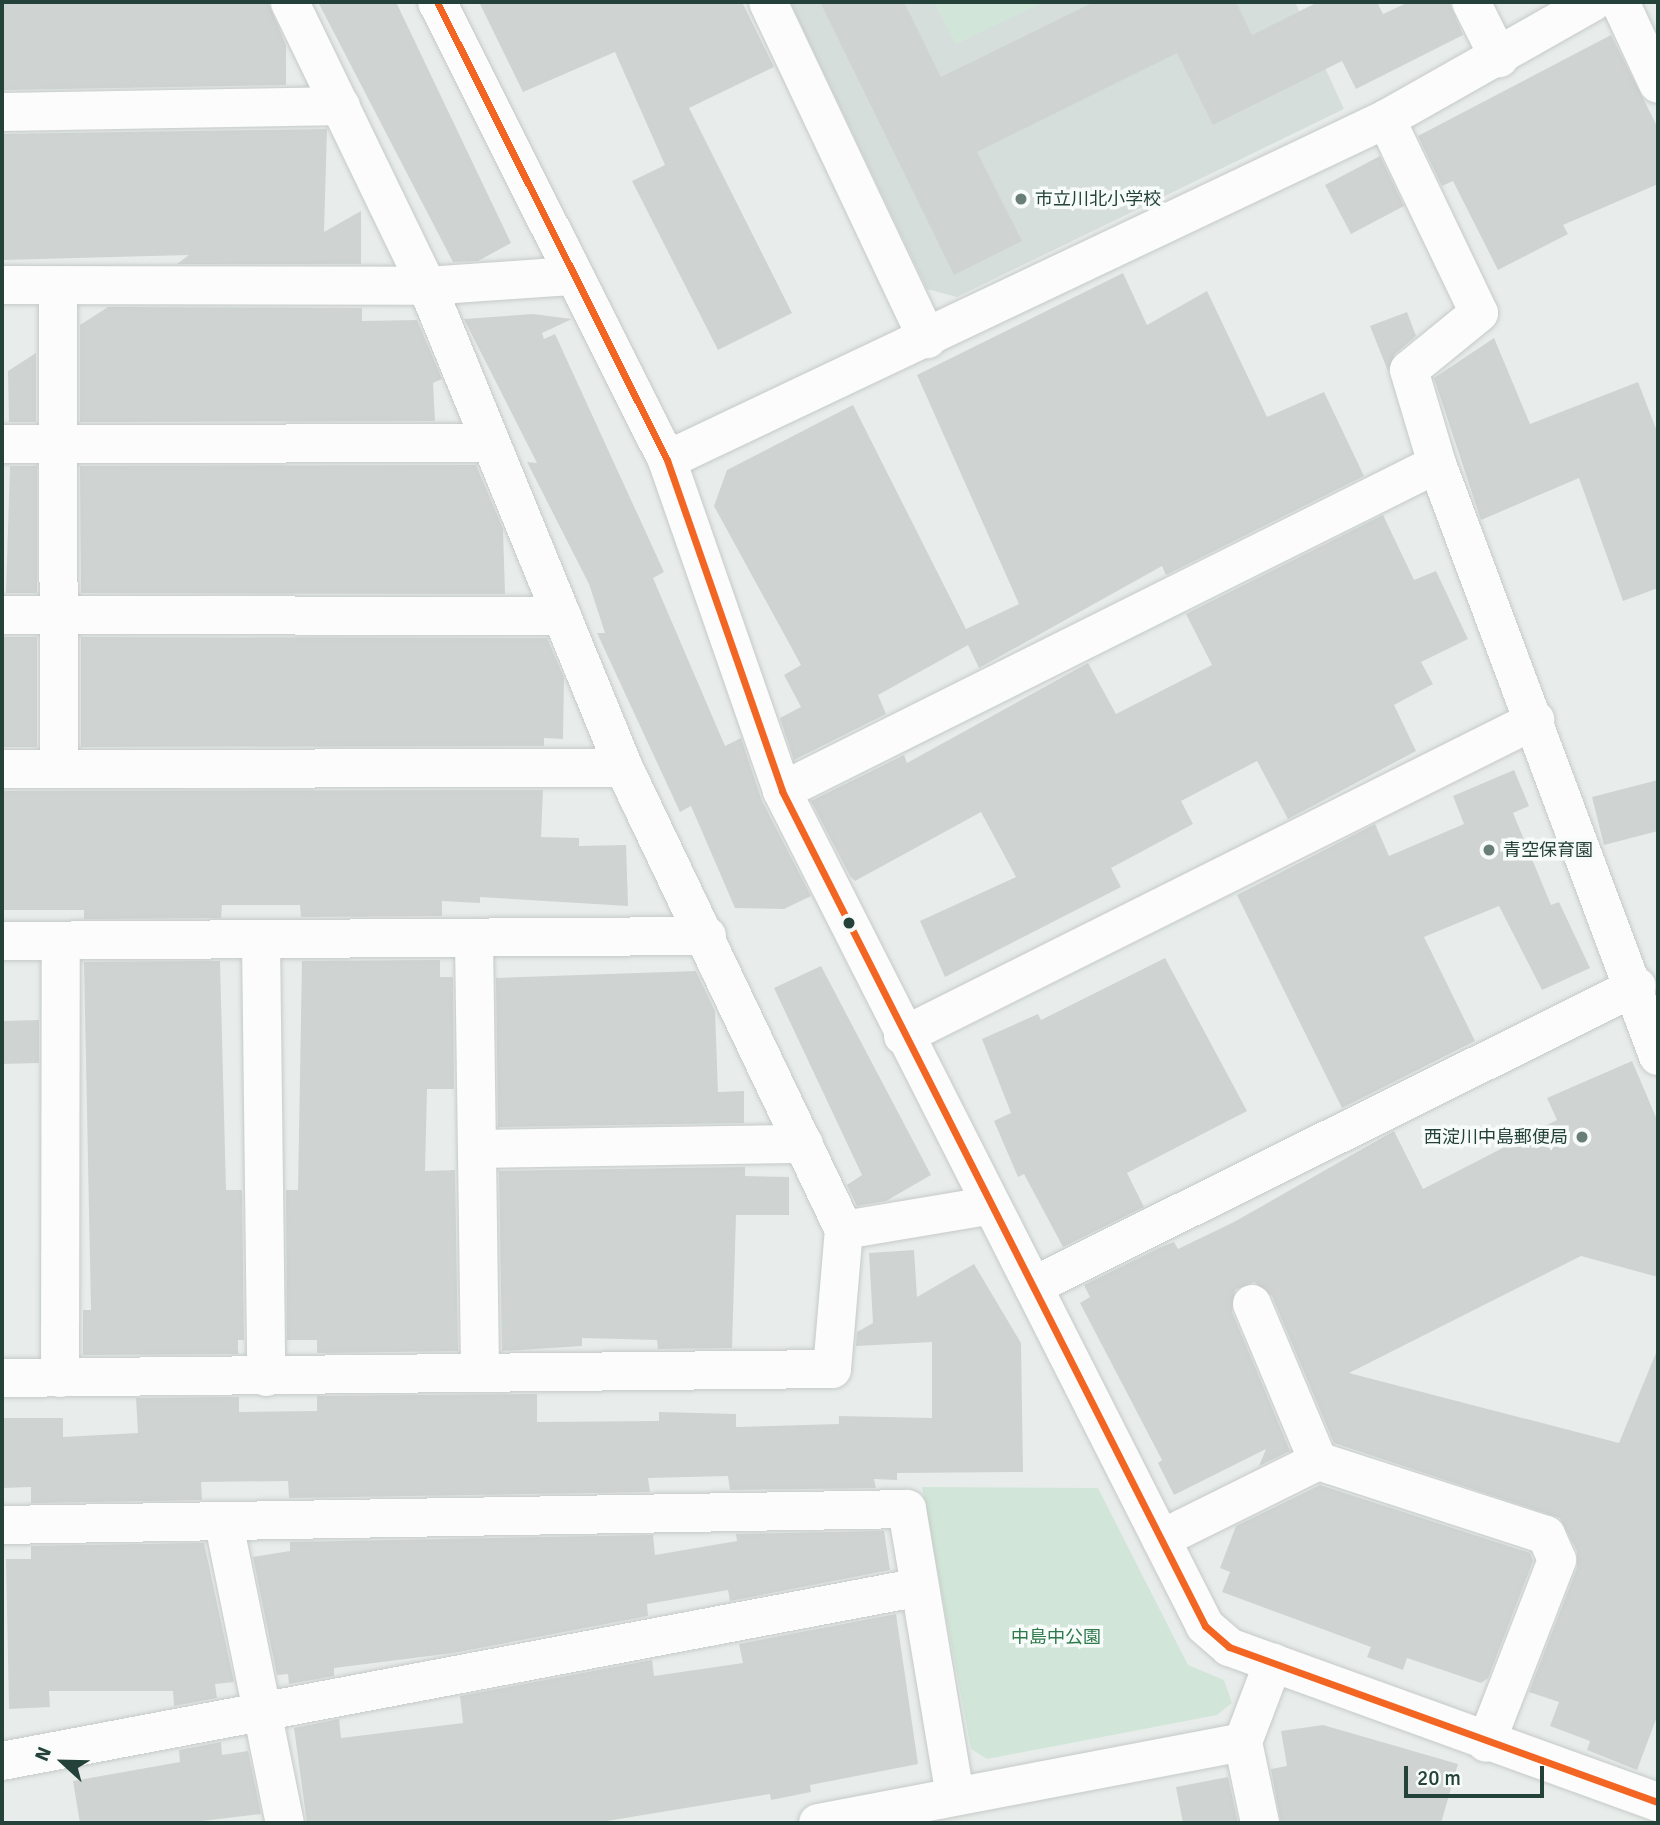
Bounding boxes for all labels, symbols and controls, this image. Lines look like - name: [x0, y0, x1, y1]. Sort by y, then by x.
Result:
- place label: 市立川北小学校: [1035, 188, 1161, 210]
- marker: 市立川北小学校: [1013, 191, 1029, 207]
- place label: 青空保育園: [1503, 839, 1593, 861]
- marker: 青空保育園: [1481, 842, 1497, 858]
- unlabelled marker: [842, 916, 856, 930]
- place label: 西淀川中島郵便局: [1424, 1126, 1568, 1148]
- marker: 西淀川中島郵便局: [1574, 1129, 1590, 1145]
- park label: 中島中公園: [1011, 1626, 1101, 1648]
- north arrow: [28, 1727, 98, 1797]
- text: N: [30, 1744, 57, 1765]
- scale bar: [1408, 1752, 1548, 1796]
- text: 20 m: [1417, 1765, 1461, 1791]

